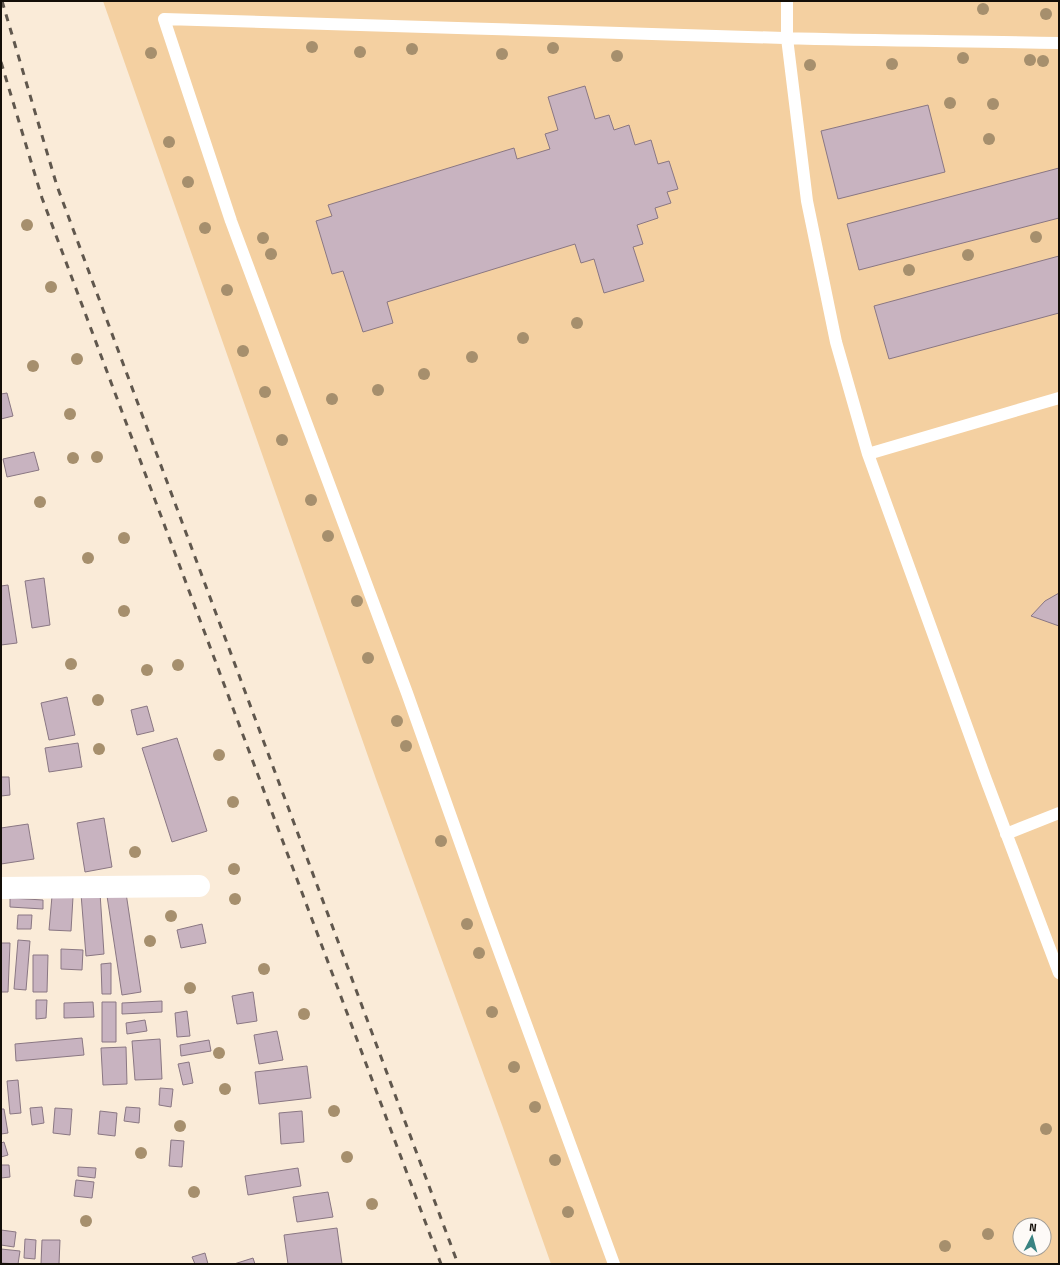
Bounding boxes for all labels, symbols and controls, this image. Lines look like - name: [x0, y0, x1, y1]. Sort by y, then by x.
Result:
- north arrow: [1012, 1217, 1052, 1257]
- text: N: [1028, 1219, 1038, 1235]

